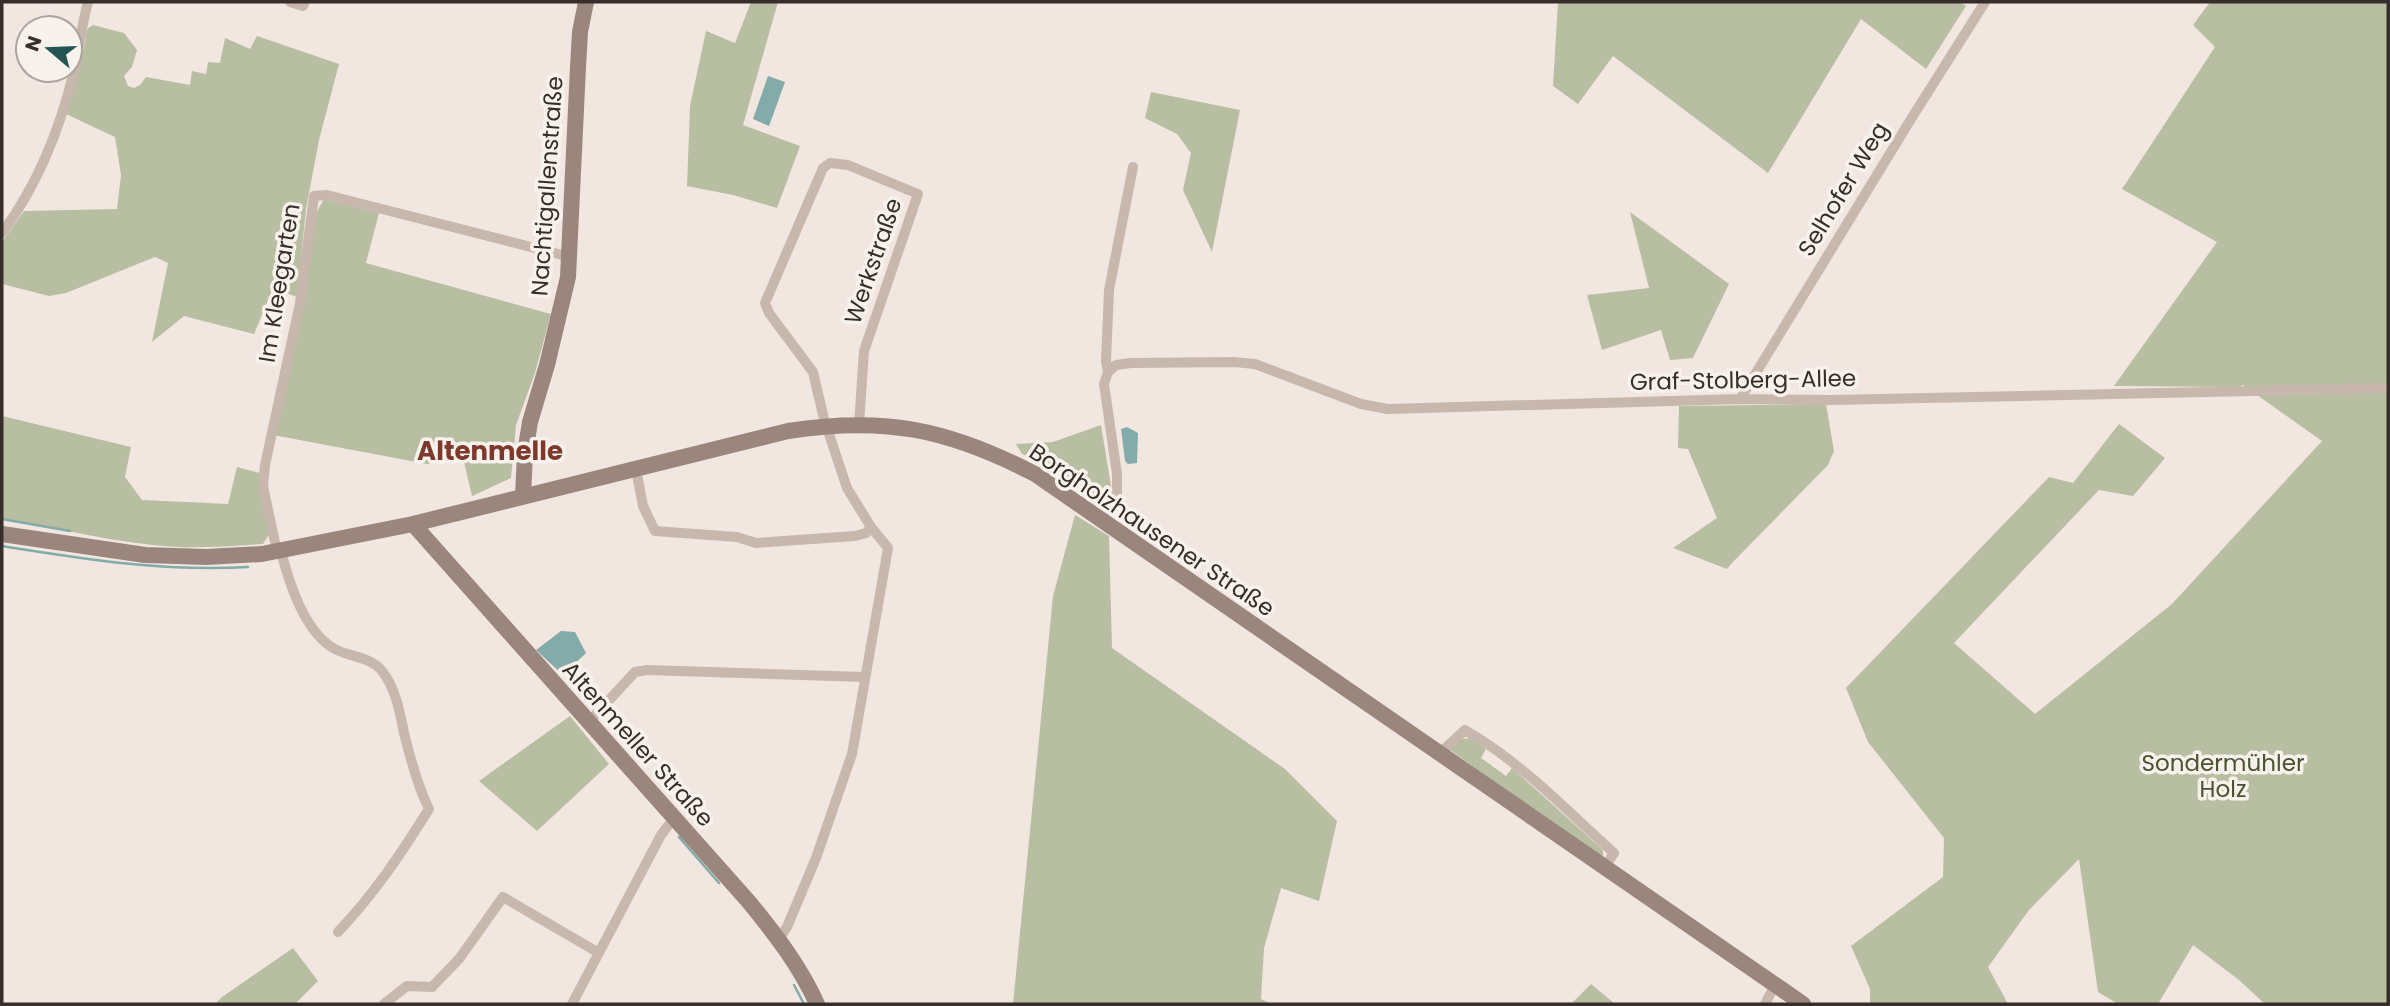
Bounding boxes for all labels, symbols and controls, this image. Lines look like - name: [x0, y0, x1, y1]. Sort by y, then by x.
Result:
- north arrow: [14, 14, 84, 84]
- text: N: [18, 32, 48, 55]
- street label: Nachtigallenstraße: [523, 75, 571, 297]
- street label: Selhofer Weg: [1790, 116, 1896, 262]
- street label: Werkstraße: [836, 194, 910, 328]
- street label: Im Kleegarten: [251, 201, 307, 365]
- street label: Graf-Stolberg-Allee: [1630, 362, 1856, 398]
- district label: Altenmelle: [417, 433, 563, 469]
- street label: Borgholzhausener Straße: [1023, 436, 1281, 624]
- street label: Altenmeller Straße: [555, 654, 721, 834]
- park label: Sondermühler Holz: [2142, 747, 2304, 805]

